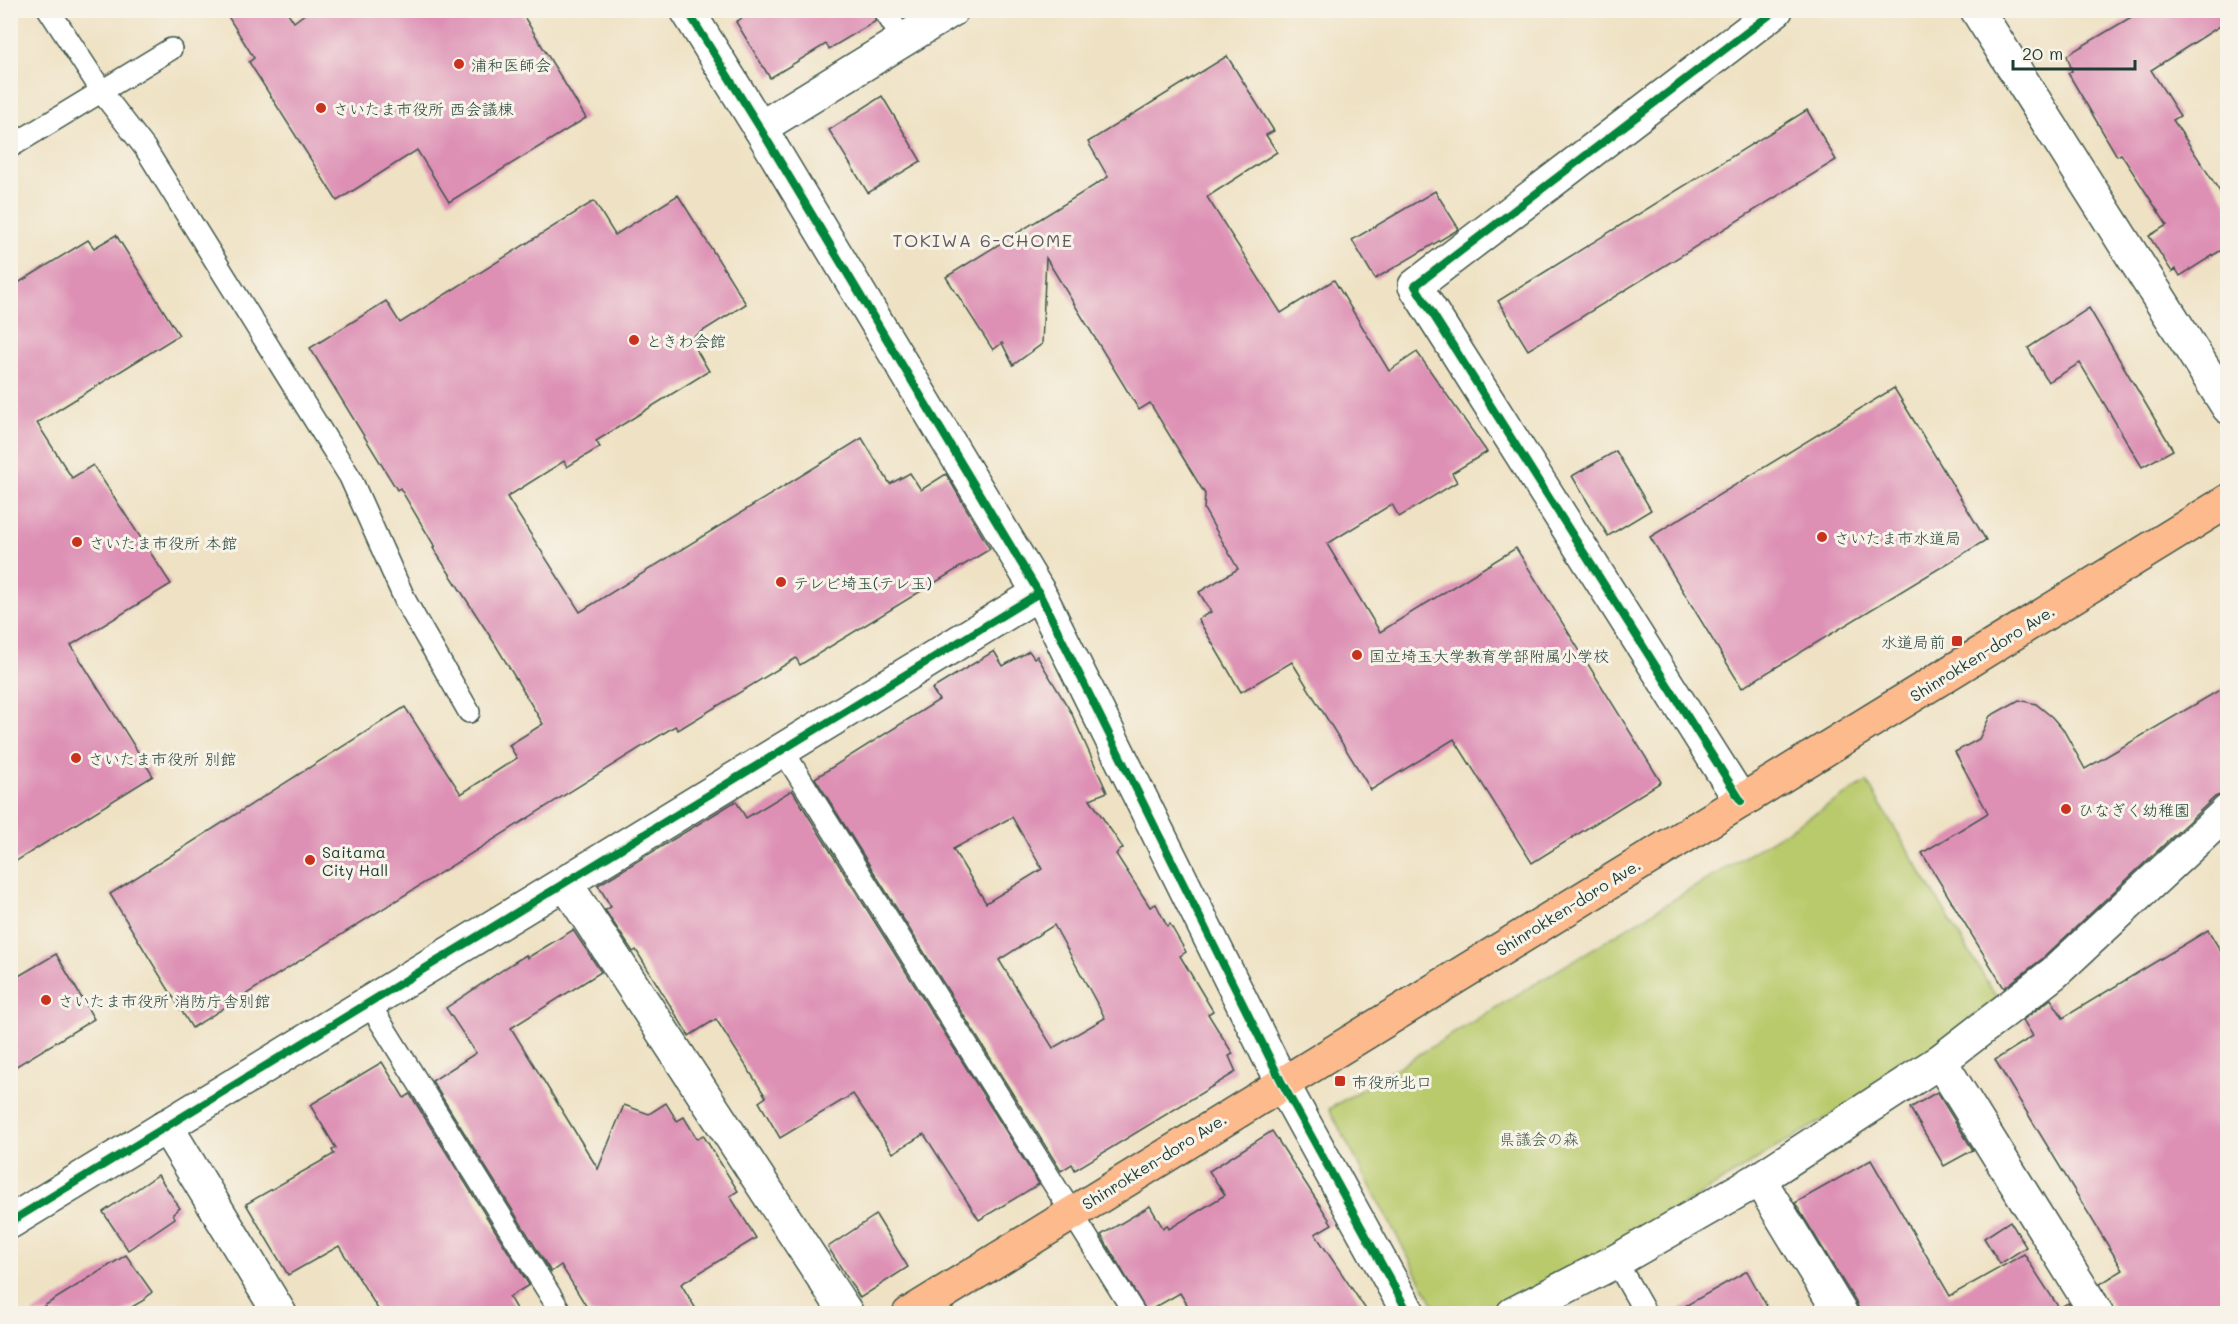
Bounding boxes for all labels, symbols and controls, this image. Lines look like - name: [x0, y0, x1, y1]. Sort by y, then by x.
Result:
- scale bar: [2013, 33, 2134, 71]
- text: 20 m: [2022, 41, 2063, 65]
- place label: 浦和医師会: [471, 54, 551, 75]
- marker: 浦和医師会: [452, 57, 466, 71]
- place label: さいたま市役所 西会議棟: [333, 98, 513, 119]
- marker: さいたま市役所 西会議棟: [314, 101, 328, 115]
- district label: TOKIWA 6-CHOME: [892, 228, 1074, 252]
- place label: ときわ会館: [646, 330, 726, 351]
- marker: ときわ会館: [627, 333, 641, 347]
- place label: さいたま市水道局: [1834, 527, 1961, 548]
- marker: さいたま市水道局: [1815, 530, 1829, 544]
- place label: さいたま市役所 本館: [89, 532, 237, 553]
- marker: さいたま市役所 本館: [70, 535, 84, 549]
- place label: テレビ埼玉(テレ玉): [793, 572, 932, 593]
- marker: テレビ埼玉(テレ玉): [774, 575, 788, 589]
- street label: Shinrokken-doro Ave.: [1906, 600, 2058, 706]
- place label: 水道局前: [1881, 631, 1945, 652]
- marker: 水道局前: [1950, 634, 1964, 648]
- place label: 国立埼玉大学教育学部附属小学校: [1369, 645, 1609, 666]
- marker: 国立埼玉大学教育学部附属小学校: [1350, 648, 1364, 662]
- place label: さいたま市役所 別館: [88, 748, 236, 769]
- marker: さいたま市役所 別館: [69, 751, 83, 765]
- place label: ひなぎく幼稚園: [2078, 799, 2190, 820]
- marker: ひなぎく幼稚園: [2059, 802, 2073, 816]
- place label: Saitama City Hall: [322, 841, 388, 880]
- marker: Saitama City Hall: [303, 853, 317, 867]
- street label: Shinrokken-doro Ave.: [1492, 854, 1644, 960]
- place label: さいたま市役所 消防庁舎別館: [58, 990, 270, 1011]
- marker: さいたま市役所 消防庁舎別館: [39, 993, 53, 1007]
- place label: 市役所北口: [1352, 1071, 1432, 1092]
- marker: 市役所北口: [1333, 1074, 1347, 1088]
- street label: Shinrokken-doro Ave.: [1078, 1108, 1230, 1214]
- park label: 県議会の森: [1499, 1128, 1579, 1149]

